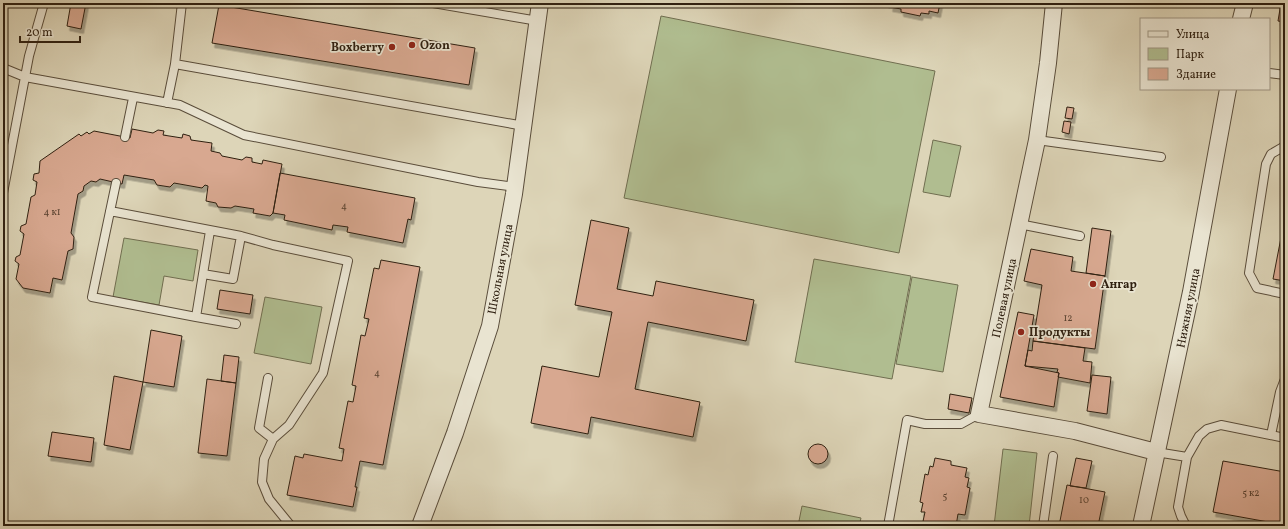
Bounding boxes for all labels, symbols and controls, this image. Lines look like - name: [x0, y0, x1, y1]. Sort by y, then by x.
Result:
- scale bar: [20, 18, 80, 44]
- legend: [1140, 18, 1270, 90]
- text: 20 m: [26, 25, 53, 41]
- text: Улица: [1176, 27, 1209, 43]
- place label: Ozon: [420, 38, 450, 54]
- place label: Boxberry: [331, 40, 384, 56]
- marker: Ozon: [407, 40, 417, 50]
- marker: Boxberry: [387, 42, 397, 52]
- text: Парк: [1176, 47, 1204, 63]
- text: Здание: [1176, 67, 1216, 83]
- house number: 4: [341, 199, 347, 213]
- house number: 4 к1: [43, 205, 61, 219]
- street label: Школьная улица: [484, 222, 518, 316]
- street label: Полевая улица: [989, 257, 1021, 340]
- street label: Нижняя улица: [1173, 267, 1205, 350]
- place label: Ангар: [1101, 277, 1137, 293]
- marker: Ангар: [1088, 279, 1098, 289]
- house number: 12: [1063, 311, 1073, 325]
- place label: Продукты: [1029, 325, 1090, 341]
- marker: Продукты: [1016, 327, 1026, 337]
- house number: 4: [374, 366, 380, 380]
- house number: 5 к2: [1242, 486, 1260, 500]
- house number: 5: [943, 489, 948, 503]
- house number: 10: [1079, 493, 1089, 507]

